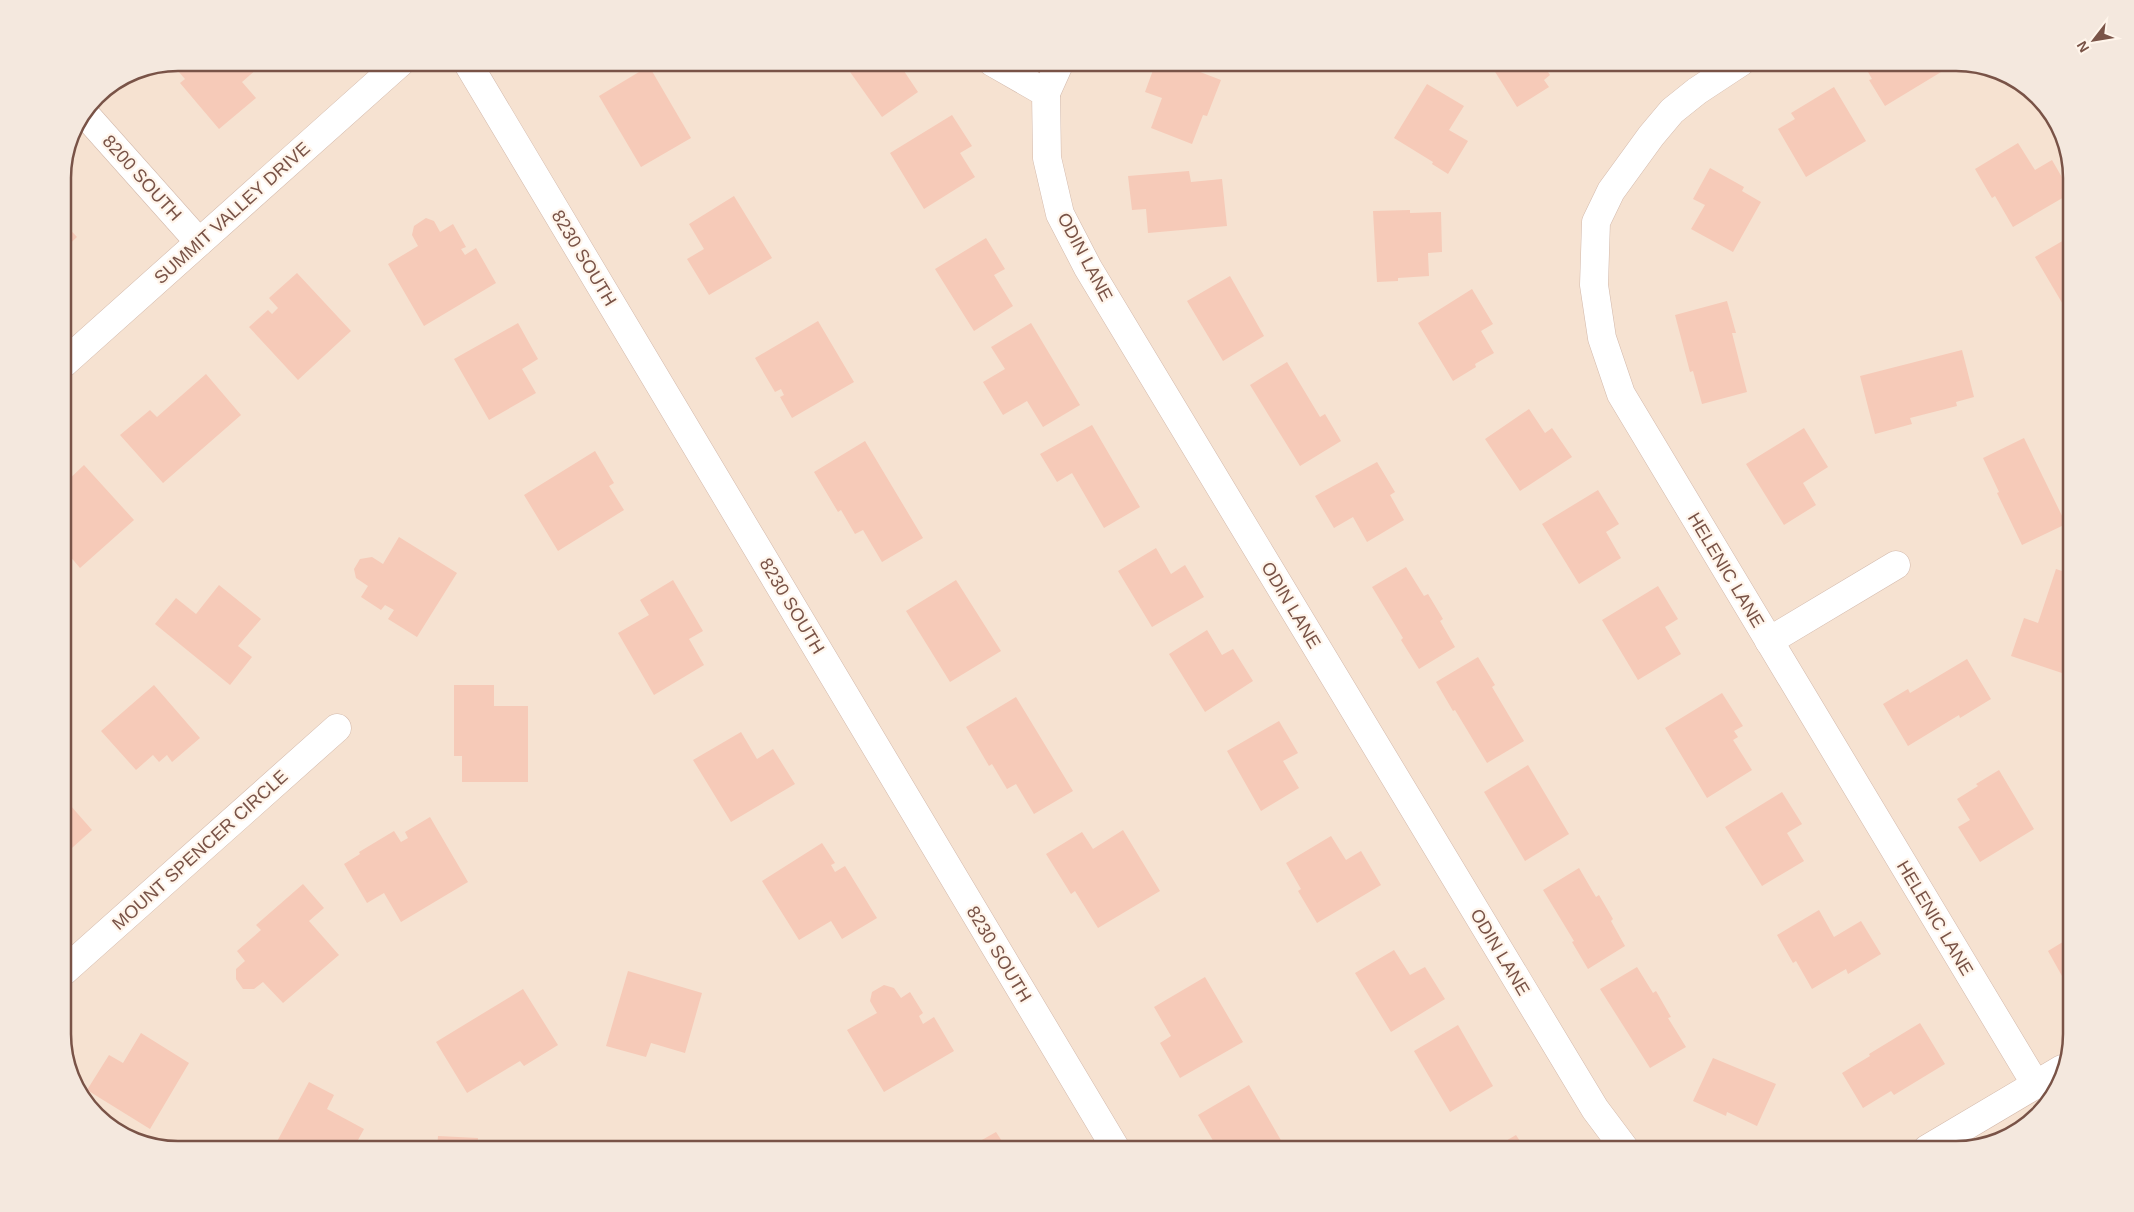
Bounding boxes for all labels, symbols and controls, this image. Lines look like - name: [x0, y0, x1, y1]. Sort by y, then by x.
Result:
- north arrow: [2069, 15, 2119, 65]
- text: N: [2073, 38, 2092, 55]
- street label: 8200 SOUTH: [98, 131, 186, 225]
- street label: SUMMIT VALLEY DRIVE: [150, 138, 314, 288]
- street label: 8230 SOUTH: [548, 207, 620, 309]
- street label: ODIN LANE: [1053, 209, 1117, 305]
- street label: HELENIC LANE: [1684, 509, 1768, 631]
- street label: 8230 SOUTH: [756, 555, 828, 657]
- street label: ODIN LANE: [1257, 558, 1325, 652]
- street label: MOUNT SPENCER CIRCLE: [108, 766, 292, 934]
- street label: HELENIC LANE: [1893, 857, 1977, 979]
- street label: 8230 SOUTH: [963, 903, 1035, 1005]
- street label: ODIN LANE: [1466, 905, 1534, 999]

